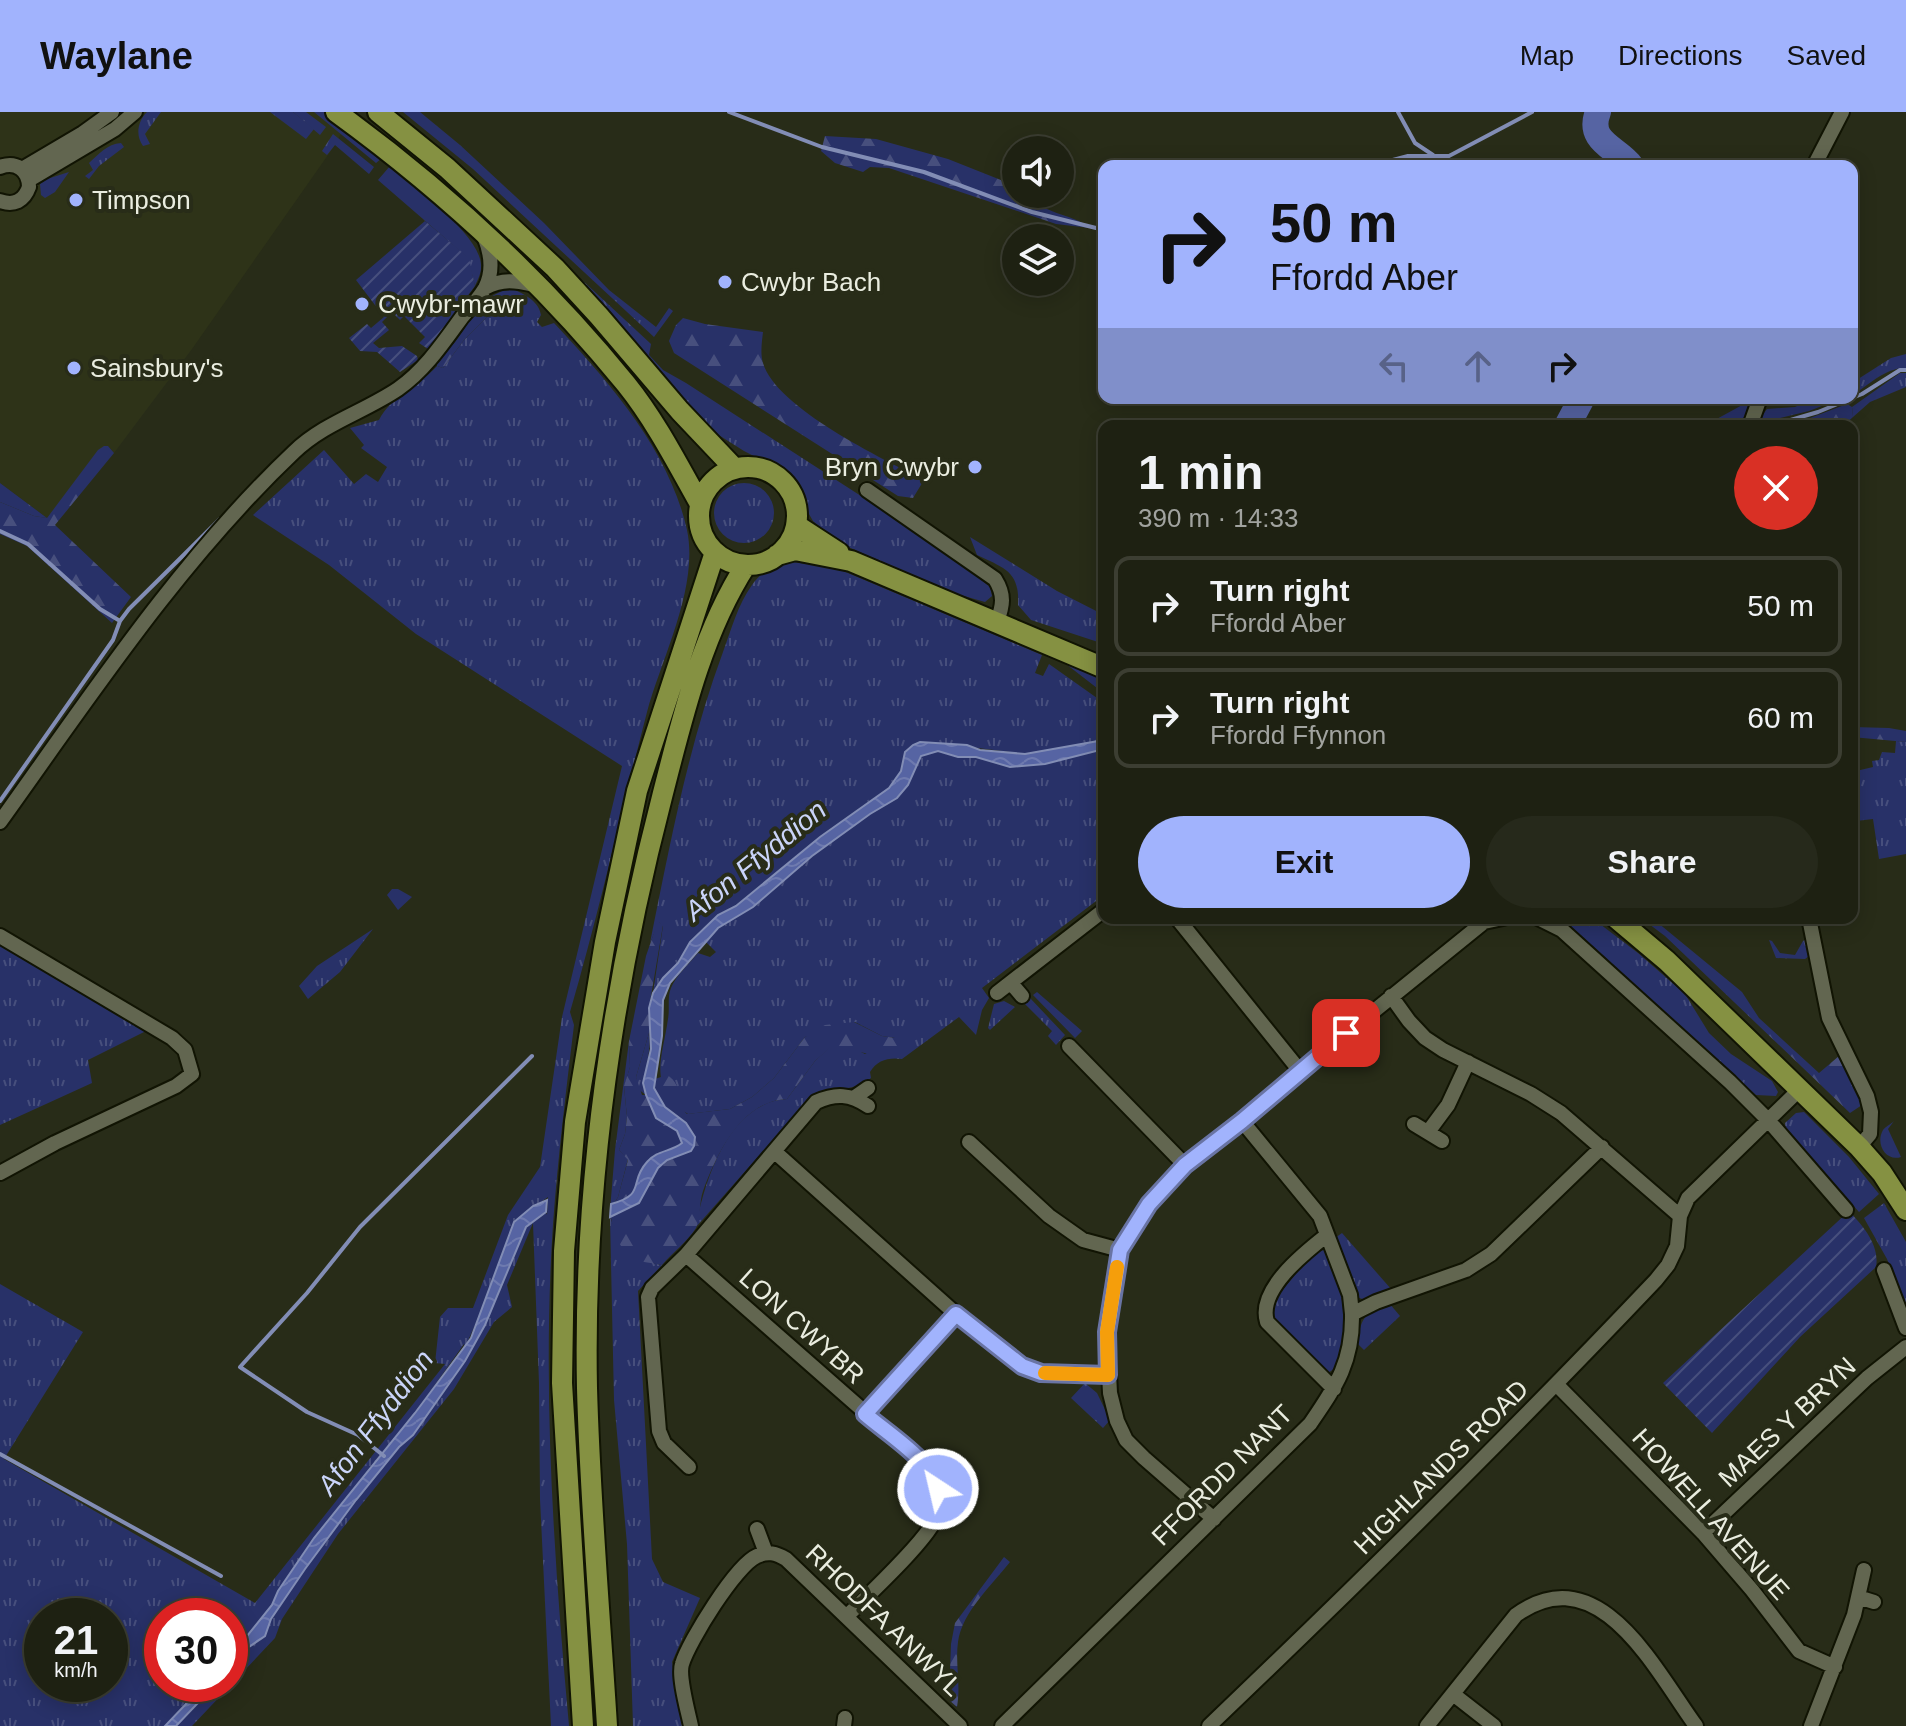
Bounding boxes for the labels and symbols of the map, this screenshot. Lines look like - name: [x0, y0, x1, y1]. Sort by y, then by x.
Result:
- place label: Timpson: [92, 185, 191, 215]
- marker: Timpson: [67, 191, 85, 209]
- place label: Cwybr Bach: [741, 267, 881, 297]
- marker: Cwybr Bach: [716, 273, 734, 291]
- place label: Cwybr-mawr: [378, 289, 524, 319]
- marker: Cwybr-mawr: [353, 295, 371, 313]
- place label: Sainsbury's: [90, 353, 224, 383]
- marker: Sainsbury's: [65, 359, 83, 377]
- place label: Bryn Cwybr: [825, 452, 959, 482]
- marker: Bryn Cwybr: [966, 458, 984, 476]
- water label: Afon Ffyddion: [677, 794, 832, 928]
- pin: [1312, 999, 1380, 1067]
- street label: LON CWYBR: [733, 1262, 871, 1390]
- water label: Afon Ffyddion: [310, 1344, 440, 1502]
- street label: MAES Y BRYN: [1712, 1351, 1862, 1493]
- street label: HIGHLANDS ROAD: [1348, 1374, 1534, 1560]
- street label: FFORDD NANT: [1146, 1398, 1299, 1551]
- street label: HOWELL AVENUE: [1626, 1422, 1796, 1606]
- position arrow: [896, 1447, 980, 1531]
- street label: RHODFA ANWYL: [800, 1538, 968, 1702]
- speed limit sign: 30: [144, 1598, 248, 1702]

